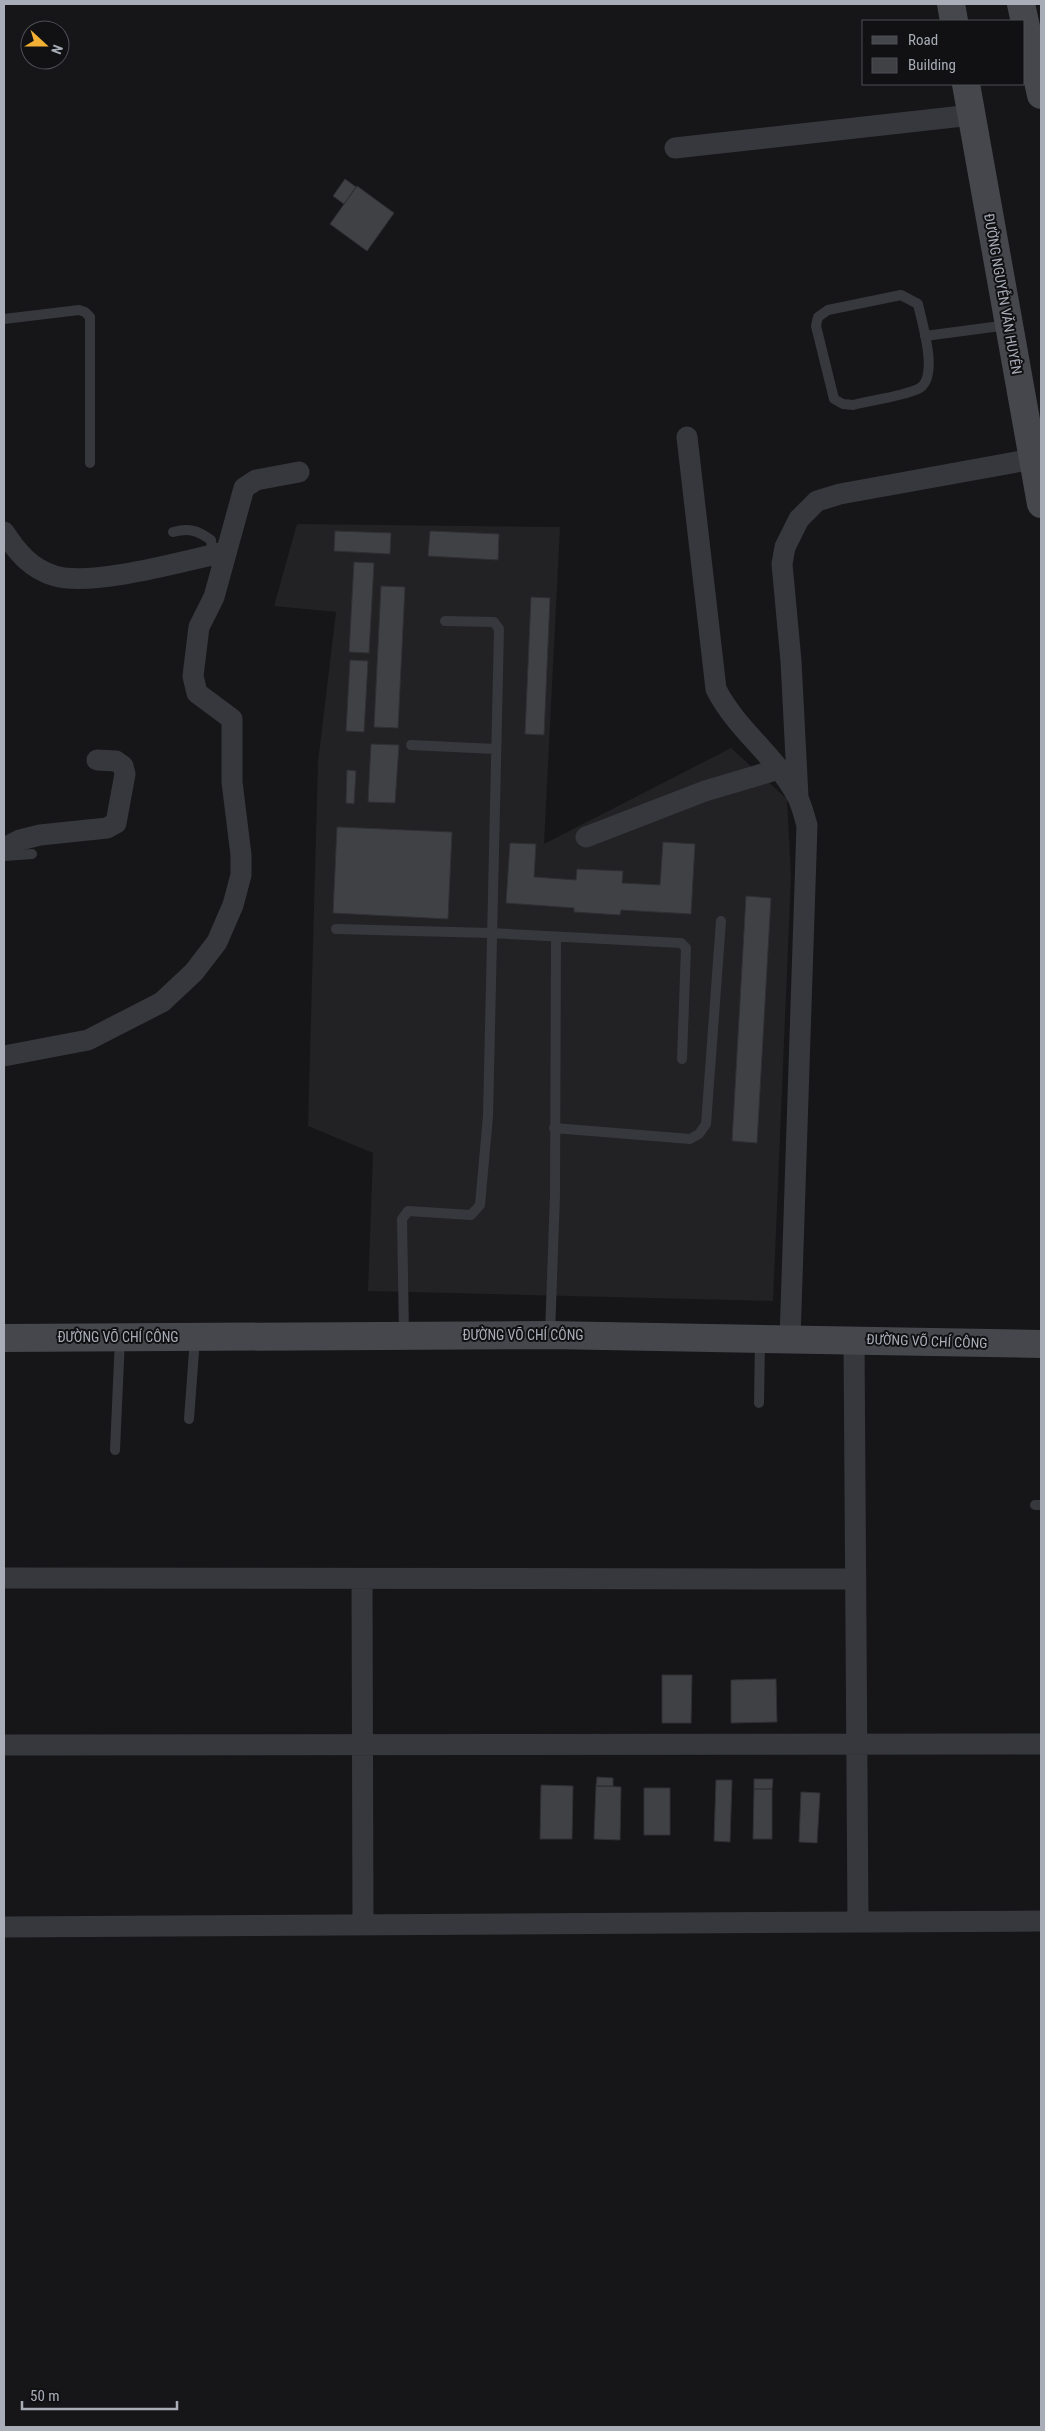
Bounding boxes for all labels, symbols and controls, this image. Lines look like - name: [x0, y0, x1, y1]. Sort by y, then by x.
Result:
- north arrow: [20, 20, 70, 70]
- legend: [862, 20, 1025, 85]
- text: Road: [908, 31, 938, 49]
- text: N: [48, 43, 66, 57]
- text: Building: [908, 56, 956, 74]
- street label: ĐƯỜNG NGUYỄN VĂN HUYÊN: [981, 212, 1027, 376]
- street label: ĐƯỜNG VÕ CHÍ CÔNG: [462, 1326, 584, 1343]
- street label: ĐƯỜNG VÕ CHÍ CÔNG: [57, 1328, 179, 1345]
- street label: ĐƯỜNG VÕ CHÍ CÔNG: [866, 1330, 988, 1351]
- scale bar: [22, 2378, 178, 2410]
- text: 50 m: [30, 2387, 60, 2405]

